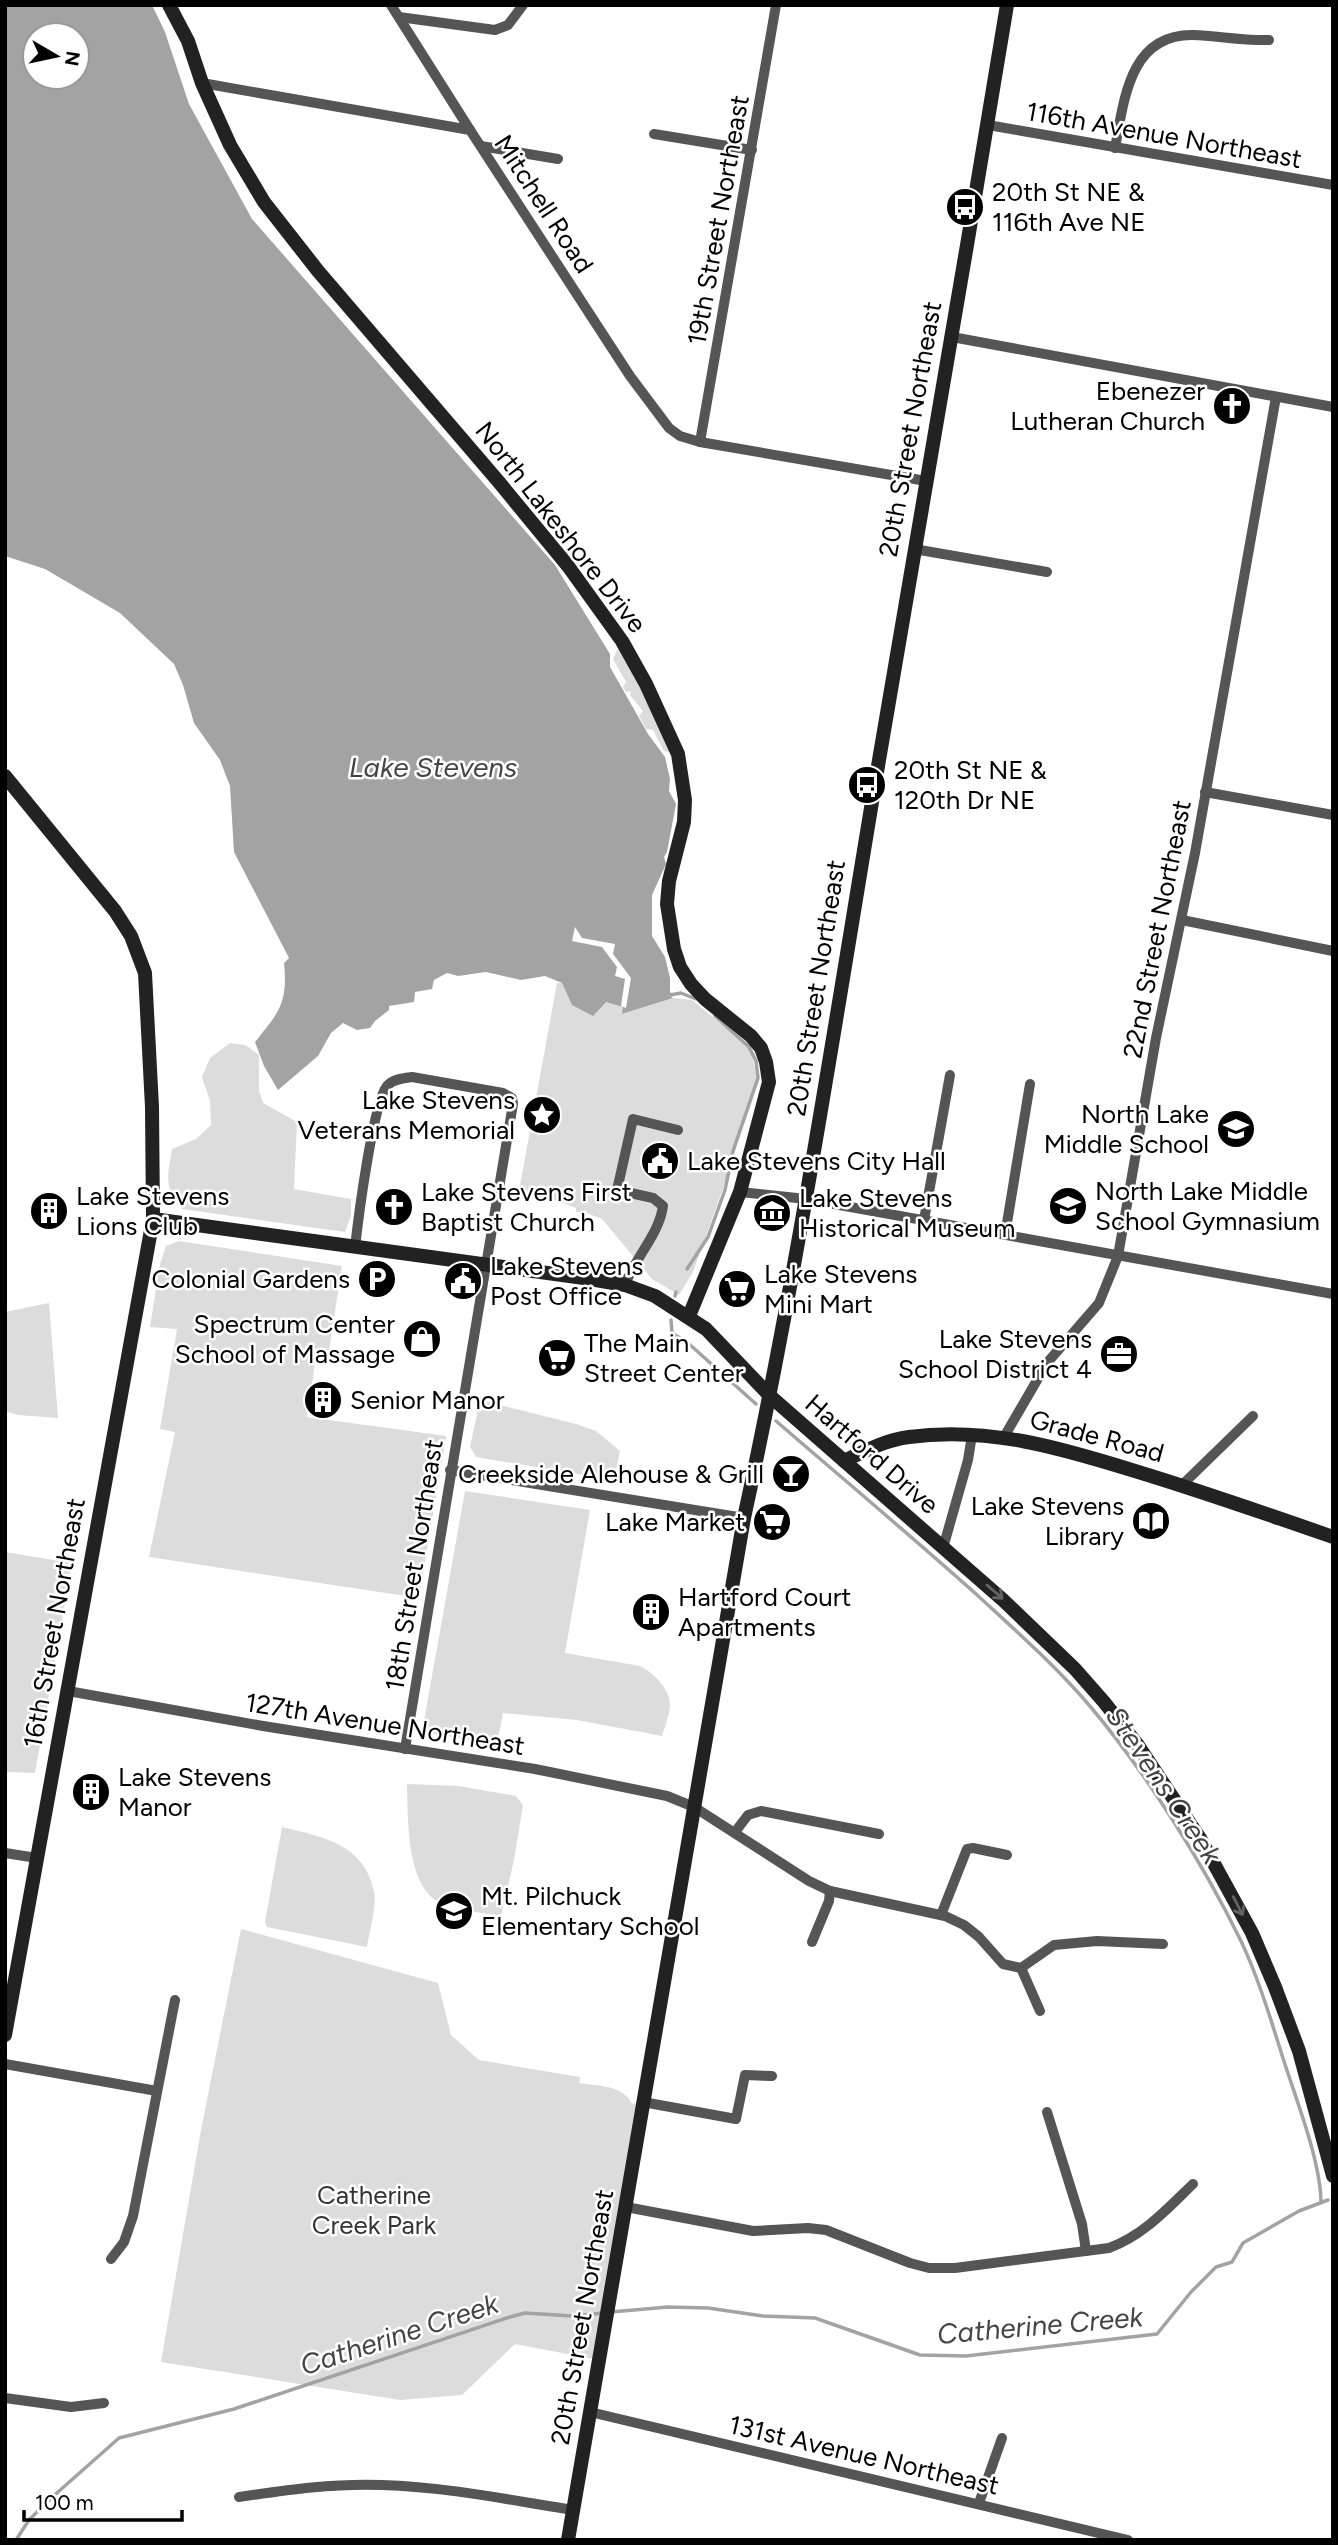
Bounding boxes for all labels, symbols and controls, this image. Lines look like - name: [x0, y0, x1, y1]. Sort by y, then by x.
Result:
- north arrow: [21, 21, 91, 91]
- text: N: [60, 50, 85, 68]
- street label: 19th Street Northeast: [680, 92, 756, 347]
- street label: 116th Avenue Northeast: [1024, 95, 1304, 175]
- street label: Mitchell Road: [487, 129, 601, 279]
- place label: 20th St NE & 116th Ave NE: [992, 176, 1146, 238]
- bus stop icon: 20th St NE & 116th Ave NE: [944, 186, 986, 228]
- street label: 20th Street Northeast: [872, 299, 948, 559]
- place label: Ebenezer Lutheran Church: [1010, 375, 1205, 437]
- church icon: Ebenezer Lutheran Church: [1211, 385, 1253, 427]
- street label: North Lakeshore Drive: [469, 415, 653, 639]
- water label: Lake Stevens: [349, 750, 517, 784]
- place label: 20th St NE & 120th Dr NE: [894, 754, 1047, 816]
- bus stop icon: 20th St NE & 120th Dr NE: [846, 764, 888, 806]
- street label: 22nd Street Northeast: [1116, 797, 1198, 1061]
- street label: 20th Street Northeast: [780, 857, 852, 1118]
- place label: Lake Stevens Veterans Memorial: [298, 1084, 515, 1146]
- place icon: Lake Stevens Veterans Memorial: [521, 1094, 563, 1136]
- place label: North Lake Middle School: [1044, 1098, 1209, 1160]
- school or university icon: North Lake Middle School: [1215, 1108, 1257, 1150]
- public building icon: Lake Stevens City Hall: [639, 1140, 681, 1182]
- place label: Lake Stevens City Hall: [687, 1145, 946, 1177]
- place label: North Lake Middle School Gymnasium: [1095, 1175, 1320, 1237]
- place label: Lake Stevens First Baptist Church: [421, 1176, 632, 1238]
- place label: Lake Stevens Lions Club: [76, 1180, 229, 1242]
- place label: Lake Stevens Historical Museum: [799, 1182, 1015, 1244]
- school or university icon: North Lake Middle School Gymnasium: [1047, 1185, 1089, 1227]
- church icon: Lake Stevens First Baptist Church: [373, 1186, 415, 1228]
- building icon: Lake Stevens Lions Club: [28, 1190, 70, 1232]
- museum icon: Lake Stevens Historical Museum: [751, 1192, 793, 1234]
- place label: Lake Stevens Post Office: [490, 1250, 643, 1312]
- parking icon: Colonial Gardens: [356, 1258, 398, 1300]
- place label: Lake Stevens Mini Mart: [764, 1258, 917, 1320]
- public building icon: Lake Stevens Post Office: [442, 1260, 484, 1302]
- place label: Colonial Gardens: [152, 1263, 350, 1295]
- supermarket icon: Lake Stevens Mini Mart: [716, 1268, 758, 1310]
- place label: Spectrum Center School of Massage: [175, 1308, 395, 1370]
- shop icon: Spectrum Center School of Massage: [401, 1318, 443, 1360]
- place label: Lake Stevens School District 4: [898, 1323, 1092, 1385]
- place label: The Main Street Center: [584, 1327, 744, 1389]
- office icon: Lake Stevens School District 4: [1098, 1333, 1140, 1375]
- supermarket icon: The Main Street Center: [536, 1337, 578, 1379]
- building icon: Senior Manor: [302, 1379, 344, 1421]
- place label: Senior Manor: [350, 1384, 505, 1416]
- street label: Hartford Drive: [799, 1387, 945, 1521]
- street label: Grade Road: [1026, 1403, 1168, 1469]
- street label: 18th Street Northeast: [378, 1437, 450, 1693]
- bar icon: Creekside Alehouse & Grill: [770, 1453, 812, 1495]
- place label: Creekside Alehouse & Grill: [458, 1458, 764, 1490]
- place label: Lake Stevens Library: [971, 1490, 1124, 1552]
- street label: 16th Street Northeast: [16, 1495, 92, 1750]
- library icon: Lake Stevens Library: [1130, 1500, 1172, 1542]
- supermarket icon: Lake Market: [751, 1501, 793, 1543]
- place label: Lake Market: [605, 1506, 745, 1538]
- place label: Hartford Court Apartments: [678, 1581, 852, 1643]
- one-way arrow: [985, 1584, 1003, 1600]
- building icon: Hartford Court Apartments: [630, 1591, 672, 1633]
- street label: 127th Avenue Northeast: [243, 1686, 527, 1762]
- water label: Stevens Creek: [1099, 1700, 1230, 1871]
- place label: Lake Stevens Manor: [118, 1761, 271, 1823]
- building icon: Lake Stevens Manor: [70, 1771, 112, 1813]
- place label: Mt. Pilchuck Elementary School: [481, 1880, 699, 1942]
- school or university icon: Mt. Pilchuck Elementary School: [433, 1890, 475, 1932]
- one-way arrow: [1231, 1895, 1245, 1916]
- park label: Catherine Creek Park: [312, 2179, 437, 2241]
- street label: 20th Street Northeast: [544, 2187, 620, 2447]
- water label: Catherine Creek: [296, 2286, 504, 2382]
- water label: Catherine Creek: [936, 2299, 1146, 2351]
- street label: 131st Avenue Northeast: [726, 2408, 1002, 2502]
- scale bar: [24, 2478, 182, 2522]
- text: 100 m: [35, 2490, 94, 2515]

